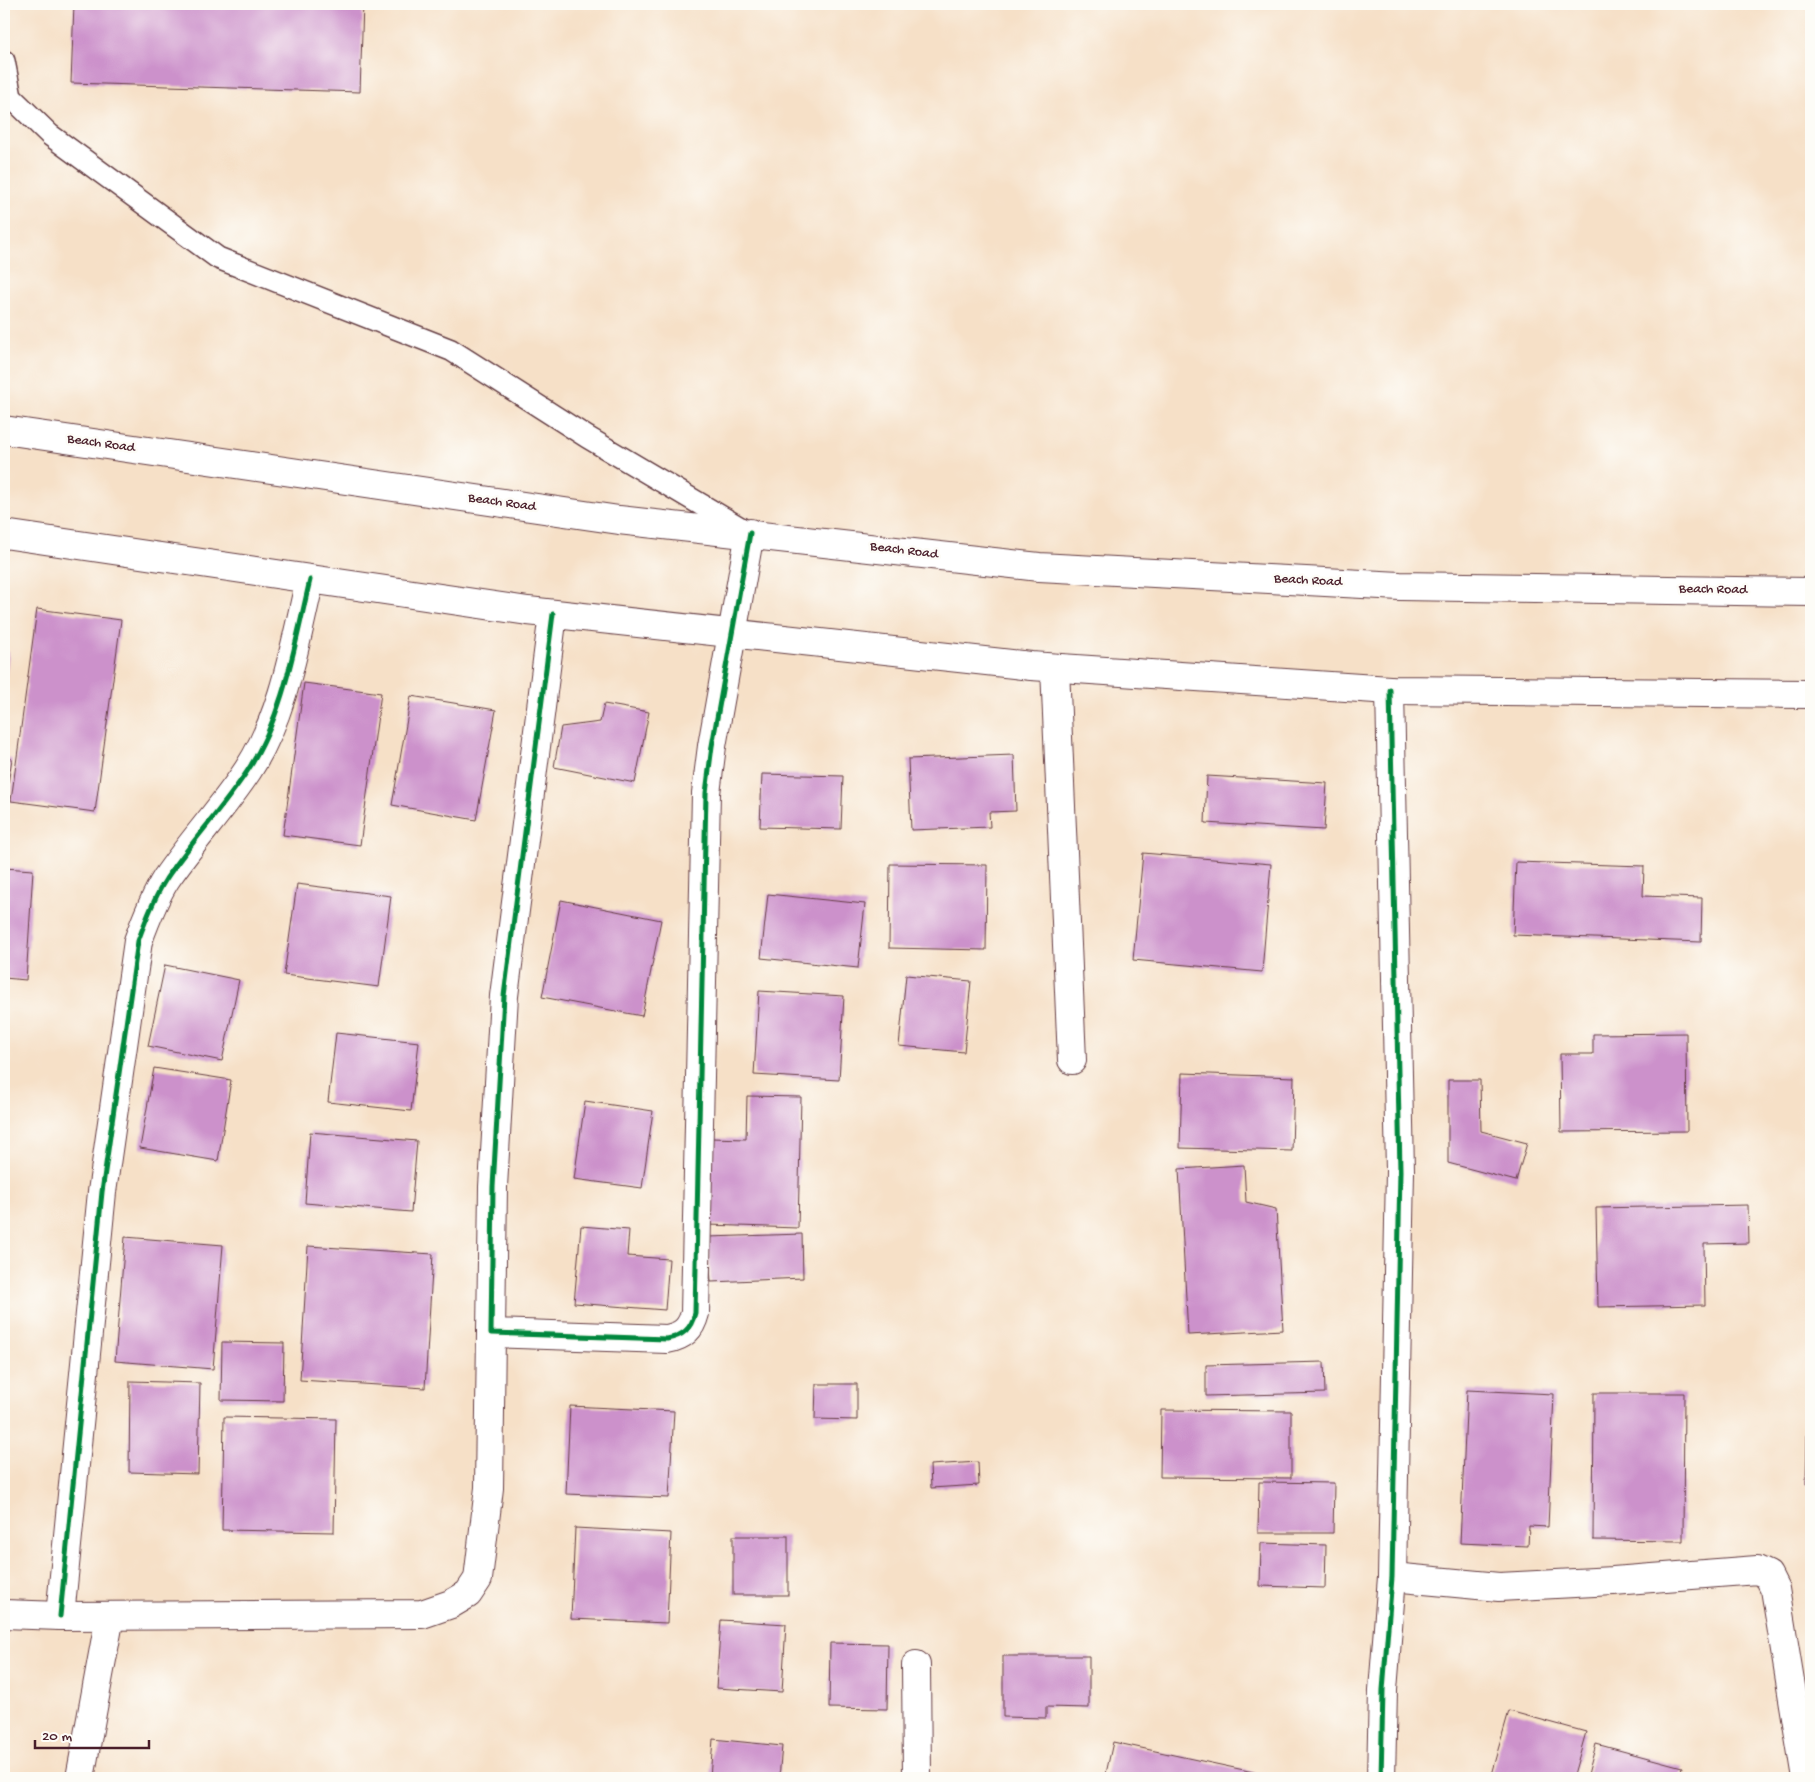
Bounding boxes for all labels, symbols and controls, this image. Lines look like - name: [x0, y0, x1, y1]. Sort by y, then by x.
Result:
- street label: Beach Road: [65, 431, 138, 457]
- street label: Beach Road: [466, 490, 539, 516]
- street label: Beach Road: [868, 538, 941, 564]
- street label: Beach Road: [1272, 571, 1344, 591]
- street label: Beach Road: [1678, 581, 1749, 599]
- scale bar: [35, 1717, 149, 1749]
- text: 20 m: [42, 1728, 72, 1746]

